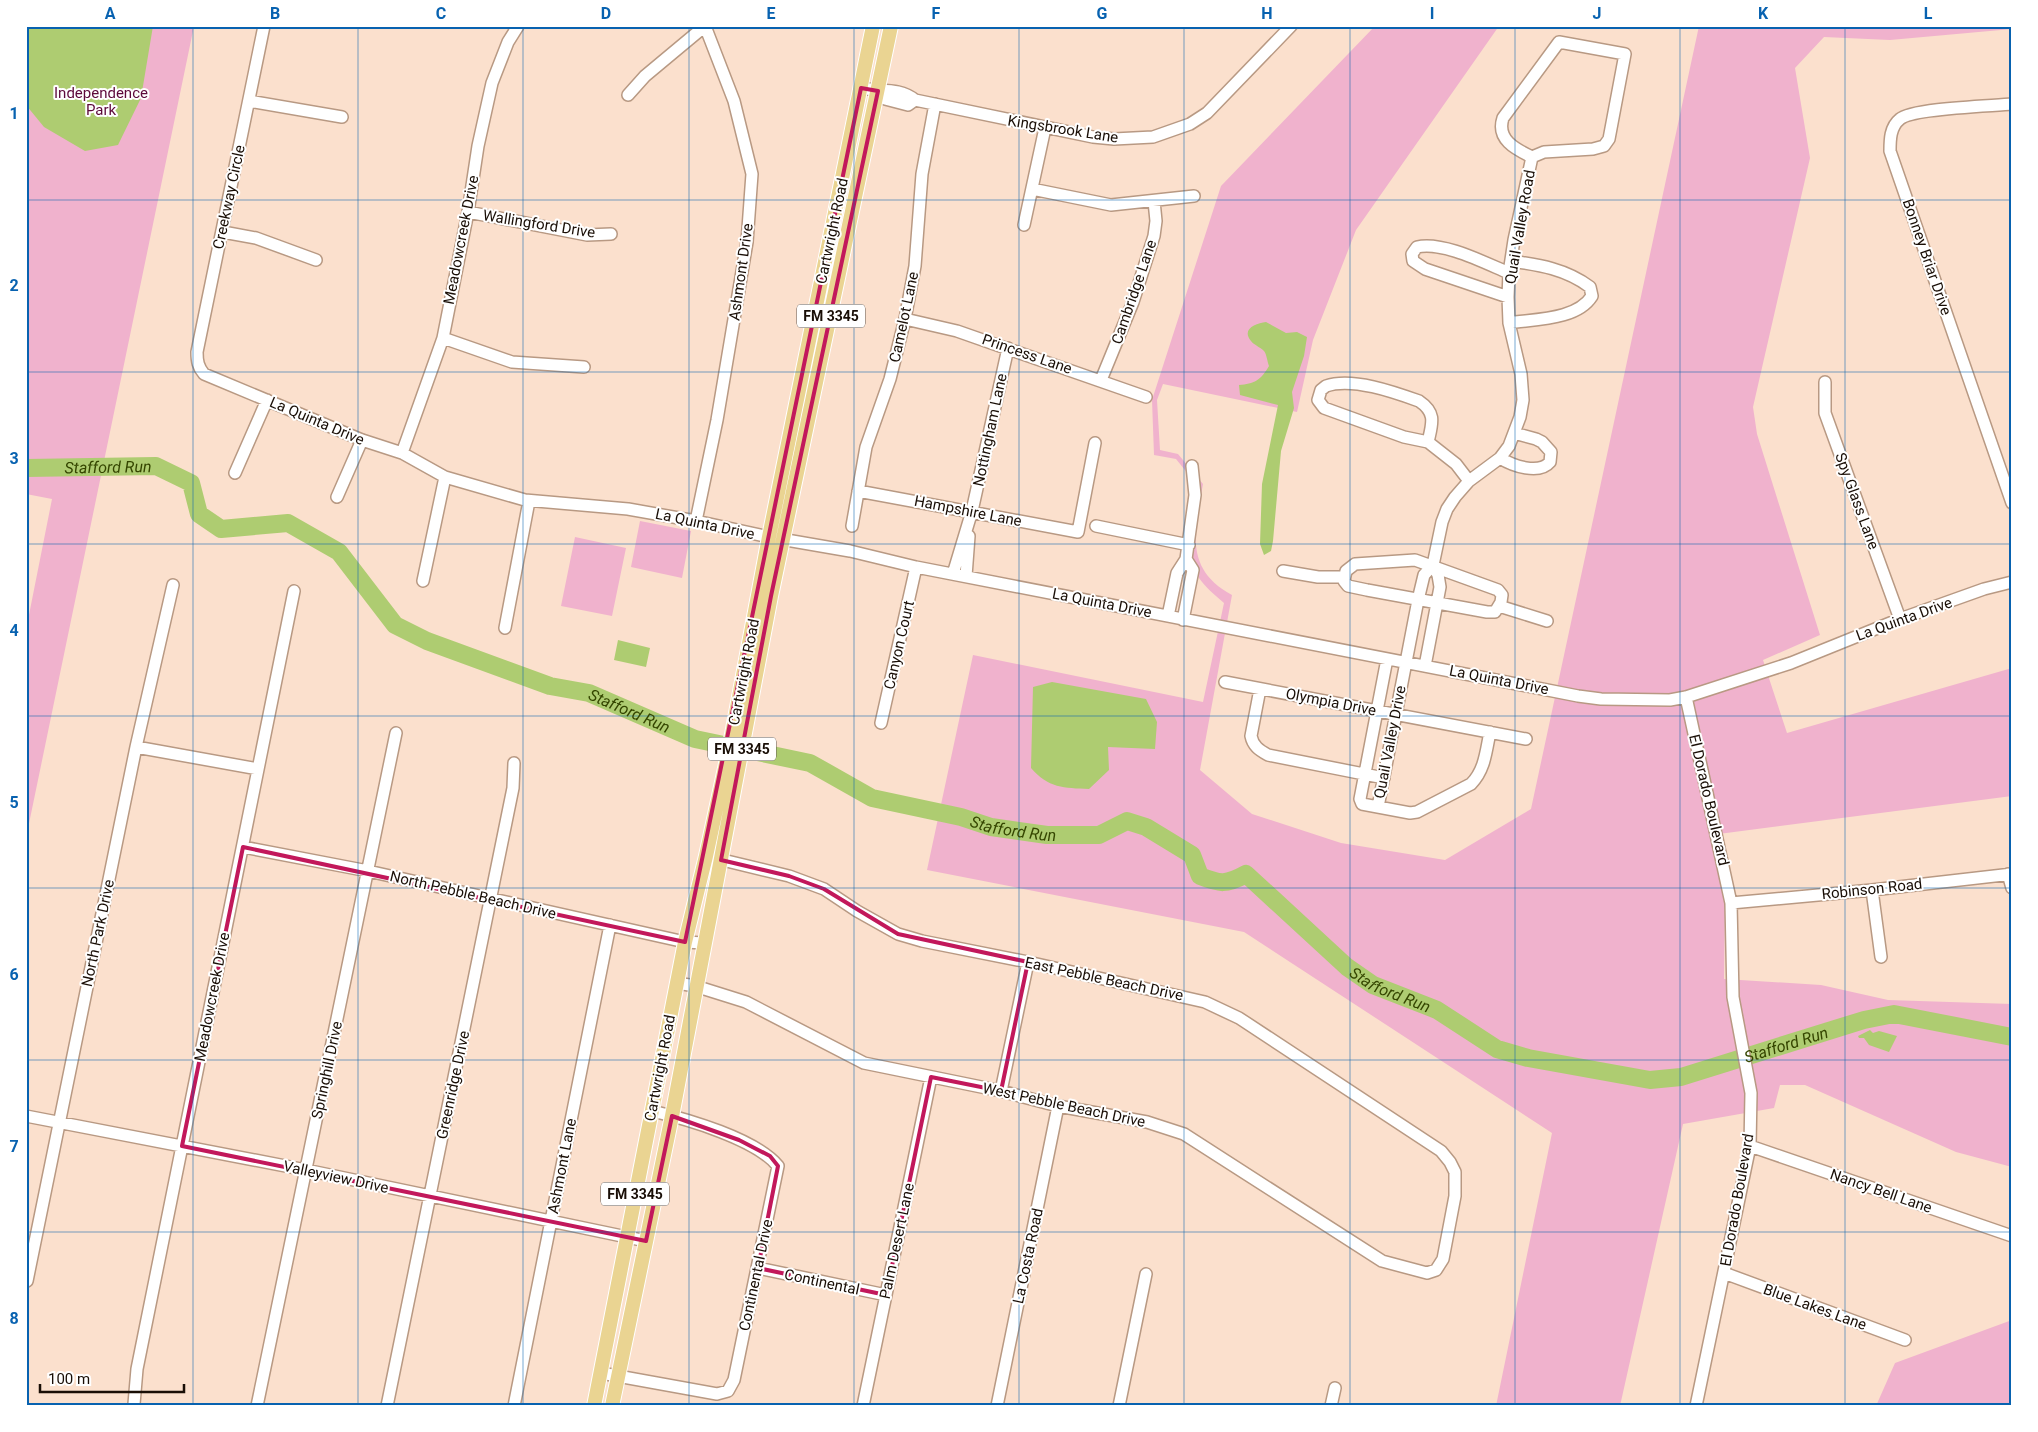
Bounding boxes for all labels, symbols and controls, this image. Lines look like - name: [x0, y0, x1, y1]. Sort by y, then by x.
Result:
- text: A: [105, 4, 116, 23]
- text: B: [270, 4, 280, 23]
- text: C: [436, 4, 446, 23]
- text: D: [601, 4, 611, 23]
- text: E: [767, 4, 776, 23]
- text: F: [932, 4, 941, 23]
- text: G: [1097, 4, 1108, 23]
- text: H: [1261, 4, 1273, 23]
- text: I: [1430, 4, 1434, 23]
- text: J: [1593, 4, 1601, 23]
- text: K: [1758, 4, 1769, 23]
- text: L: [1924, 4, 1933, 23]
- park label: Independence Park: [54, 84, 148, 119]
- text: 1: [9, 104, 19, 123]
- street label: Kingsbrook Lane: [1006, 111, 1120, 147]
- street label: Creekway Circle: [209, 143, 249, 251]
- street label: Quail Valley Road: [1501, 169, 1539, 285]
- street label: Meadowcreek Drive: [440, 174, 482, 306]
- street label: Cartwright Road: [812, 176, 852, 286]
- street label: Bonney Briar Drive: [1899, 196, 1955, 318]
- street label: Wallingford Drive: [482, 206, 596, 242]
- street label: Ashmont Drive: [725, 222, 757, 322]
- street label: Cambridge Lane: [1108, 237, 1160, 347]
- street label: Camelot Lane: [886, 270, 922, 364]
- text: 2: [9, 276, 19, 295]
- road number: FM 3345: [797, 304, 865, 328]
- street label: Princess Lane: [980, 330, 1074, 378]
- street label: Nottingham Lane: [969, 372, 1011, 488]
- street label: La Quinta Drive: [267, 393, 367, 449]
- text: 3: [9, 449, 19, 468]
- street label: Spy Glass Lane: [1831, 450, 1883, 552]
- water label: Stafford Run: [64, 457, 152, 477]
- street label: Hampshire Lane: [913, 492, 1023, 530]
- street label: La Quinta Drive: [654, 505, 756, 543]
- street label: La Quinta Drive: [1051, 585, 1153, 621]
- street label: La Quinta Drive: [1853, 593, 1955, 645]
- street label: Canyon Court: [880, 599, 918, 691]
- street label: Cartwright Road: [725, 617, 763, 727]
- text: 4: [9, 621, 19, 640]
- street label: La Quinta Drive: [1448, 662, 1550, 698]
- street label: Olympia Drive: [1284, 684, 1378, 720]
- street label: Quail Valley Drive: [1370, 684, 1410, 800]
- water label: Stafford Run: [586, 685, 673, 737]
- street label: El Dorado Boulevard: [1685, 733, 1733, 867]
- road number: FM 3345: [708, 738, 776, 761]
- text: 5: [9, 793, 19, 812]
- water label: Stafford Run: [968, 812, 1056, 845]
- street label: North Pebble Beach Drive: [388, 867, 558, 923]
- street label: Robinson Road: [1821, 875, 1923, 903]
- street label: North Park Drive: [78, 878, 118, 988]
- street label: Meadowcreek Drive: [191, 931, 233, 1063]
- street label: East Pebble Beach Drive: [1023, 953, 1185, 1005]
- water label: Stafford Run: [1346, 963, 1433, 1017]
- text: 6: [9, 965, 19, 984]
- street label: Cartwright Road: [641, 1013, 679, 1123]
- street label: Springhill Drive: [308, 1019, 346, 1120]
- water label: Stafford Run: [1742, 1023, 1830, 1067]
- street label: Greenridge Drive: [433, 1029, 473, 1141]
- street label: West Pebble Beach Drive: [981, 1079, 1147, 1131]
- street label: Ashmont Lane: [544, 1117, 580, 1215]
- street label: El Dorado Boulevard: [1716, 1132, 1758, 1268]
- text: 7: [9, 1137, 19, 1156]
- street label: Valleyview Drive: [282, 1157, 390, 1197]
- street label: Nancy Bell Lane: [1828, 1165, 1934, 1217]
- street label: Palm Desert Lane: [876, 1181, 918, 1301]
- road number: FM 3345: [601, 1182, 669, 1206]
- street label: La Costa Road: [1009, 1207, 1047, 1305]
- street label: Continental Drive: [735, 1217, 777, 1333]
- street label: Continental: [783, 1265, 861, 1299]
- street label: Blue Lakes Lane: [1761, 1280, 1869, 1334]
- text: 8: [9, 1309, 19, 1328]
- scale bar: [40, 1362, 184, 1394]
- text: 100 m: [48, 1370, 90, 1388]

